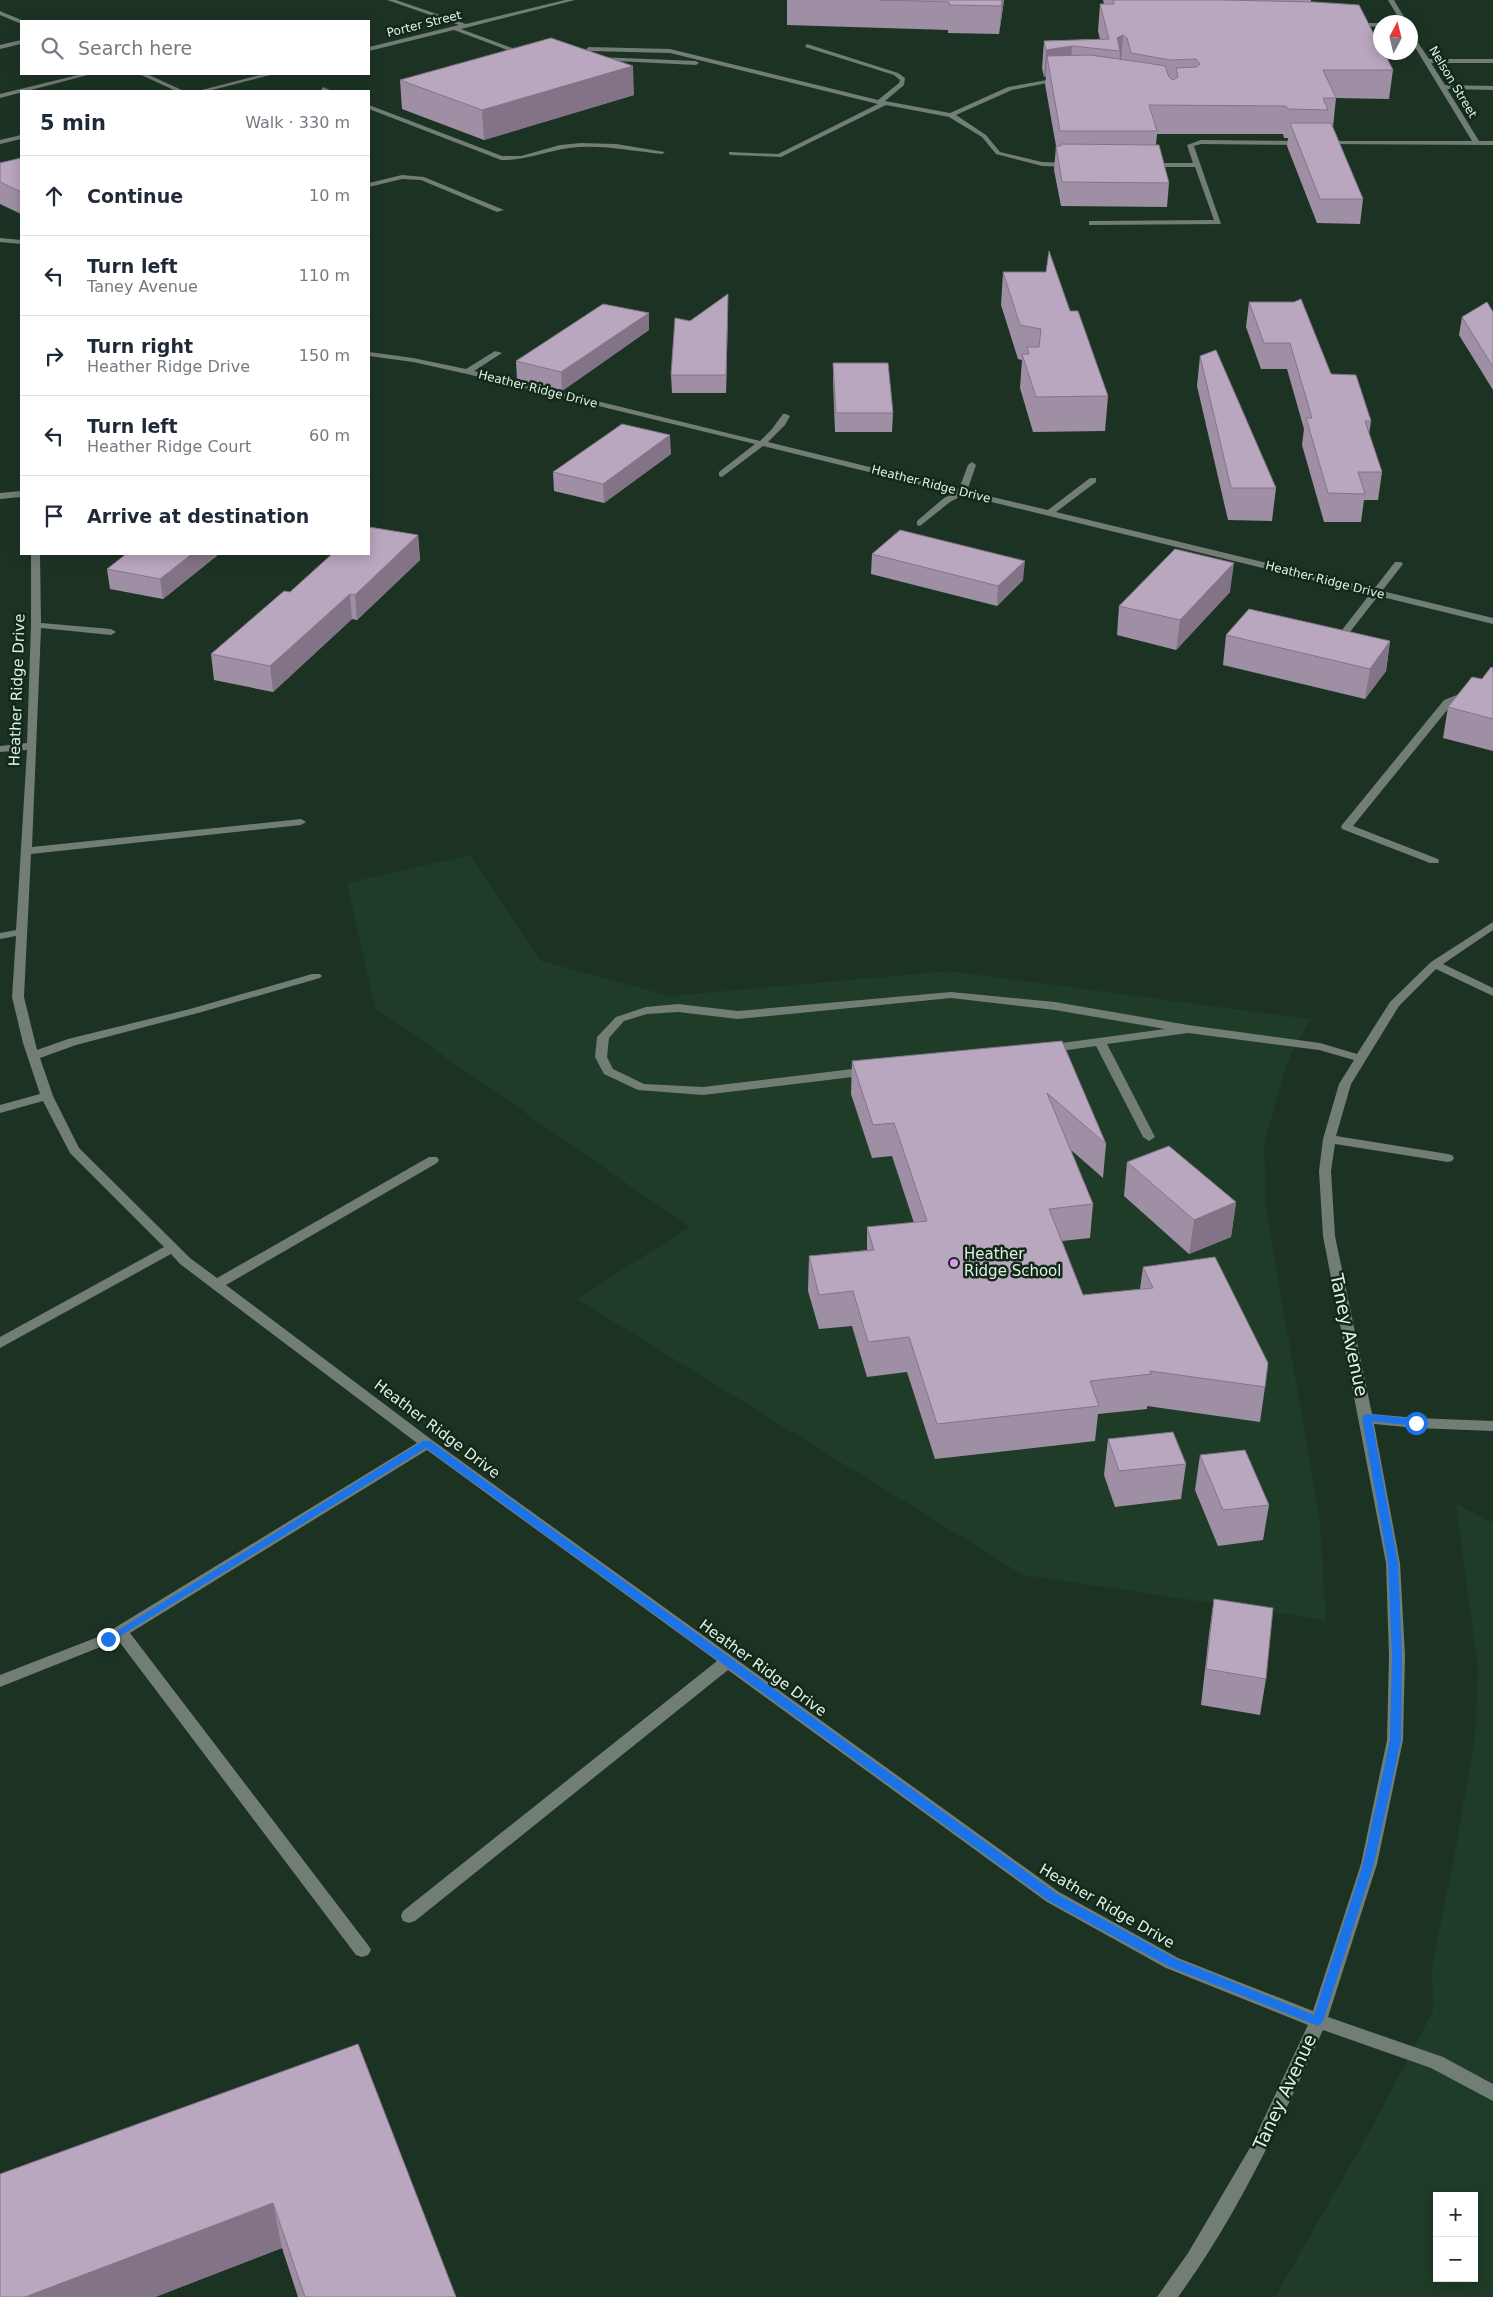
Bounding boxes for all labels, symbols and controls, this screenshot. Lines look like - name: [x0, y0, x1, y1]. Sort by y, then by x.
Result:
- street label: Porter Street: [385, 8, 463, 40]
- north arrow: [1373, 15, 1418, 60]
- search box: [20, 20, 370, 75]
- icon: search: [38, 34, 66, 62]
- text: Search here: [78, 37, 192, 59]
- street label: Nelson Street: [1426, 44, 1480, 121]
- text: 5 min: [40, 111, 106, 135]
- text: Walk · 330 m: [245, 113, 350, 132]
- icon: ahead: [40, 182, 68, 210]
- text: Continue: [87, 185, 183, 207]
- text: 10 m: [309, 186, 350, 205]
- text: Turn left: [87, 255, 178, 277]
- icon: left: [40, 262, 68, 290]
- text: 110 m: [299, 266, 350, 285]
- text: Taney Avenue: [87, 277, 198, 296]
- text: Turn right: [87, 335, 193, 357]
- icon: right: [40, 342, 68, 370]
- text: 150 m: [299, 346, 350, 365]
- text: Heather Ridge Drive: [87, 357, 250, 376]
- street label: Heather Ridge Drive: [477, 367, 599, 411]
- text: Turn left: [87, 415, 178, 437]
- icon: left: [40, 422, 68, 450]
- text: 60 m: [309, 426, 350, 445]
- text: Heather Ridge Court: [87, 437, 251, 456]
- street label: Heather Ridge Drive: [870, 462, 992, 506]
- icon: arrive: [40, 502, 68, 530]
- text: Arrive at destination: [87, 505, 309, 527]
- street label: Heather Ridge Drive: [1264, 558, 1386, 602]
- street label: Heather Ridge Drive: [5, 613, 29, 767]
- place label: Heather Ridge School: [964, 1245, 1061, 1280]
- marker: Heather Ridge School: [948, 1257, 960, 1269]
- street label: Taney Avenue: [1326, 1271, 1373, 1398]
- street label: Heather Ridge Drive: [371, 1376, 503, 1482]
- route start: [1405, 1412, 1428, 1435]
- street label: Heather Ridge Drive: [696, 1616, 830, 1720]
- route end: [97, 1628, 120, 1651]
- street label: Heather Ridge Drive: [1036, 1860, 1178, 1952]
- street label: Taney Avenue: [1248, 2031, 1320, 2154]
- map controls: [1433, 2192, 1478, 2282]
- button: +: [1433, 2192, 1478, 2237]
- button: −: [1433, 2237, 1478, 2282]

